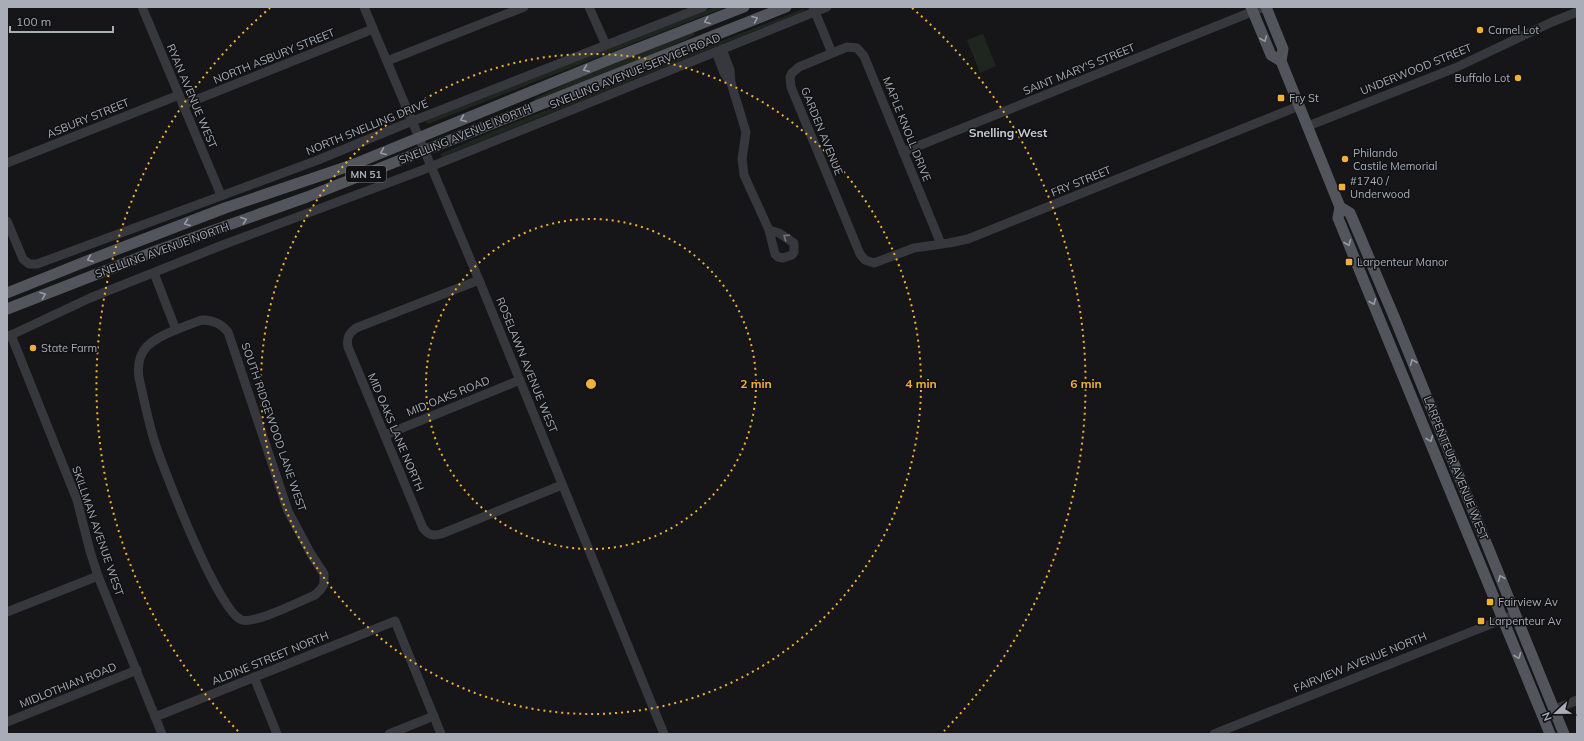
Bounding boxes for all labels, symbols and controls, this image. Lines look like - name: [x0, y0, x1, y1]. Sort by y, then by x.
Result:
- scale bar: [10, 8, 113, 34]
- text: 100 m: [16, 14, 51, 29]
- one-way arrow: [751, 16, 758, 24]
- one-way arrow: [704, 17, 711, 25]
- place label: Camel Lot: [1488, 23, 1539, 37]
- street label: NORTH ASBURY STREET: [211, 25, 337, 87]
- marker: Camel Lot: [1475, 25, 1485, 35]
- street label: SNELLING AVENUE SERVICE ROAD: [547, 30, 723, 112]
- one-way arrow: [1259, 34, 1267, 42]
- street label: SAINT MARY'S STREET: [1021, 40, 1137, 98]
- street label: UNDERWOOD STREET: [1358, 40, 1474, 98]
- street label: RYAN AVENUE WEST: [164, 42, 220, 151]
- one-way arrow: [583, 64, 590, 72]
- place label: Buffalo Lot: [1455, 71, 1510, 85]
- marker: Buffalo Lot: [1513, 73, 1523, 83]
- street label: MAPLE KNOLL DRIVE: [880, 75, 934, 183]
- street label: GARDEN AVENUE: [798, 85, 846, 177]
- place label: Fry St: [1289, 91, 1319, 105]
- marker: Fry St: [1276, 93, 1286, 103]
- street label: ASBURY STREET: [45, 95, 132, 141]
- street label: NORTH SNELLING DRIVE: [304, 96, 430, 158]
- street label: SNELLING AVENUE NORTH: [397, 101, 533, 167]
- one-way arrow: [460, 114, 468, 122]
- district label: Snelling West: [969, 125, 1048, 140]
- place label: Philando Castile Memorial: [1353, 146, 1437, 173]
- one-way arrow: [379, 147, 386, 155]
- marker: Philando Castile Memorial: [1340, 154, 1350, 164]
- street label: FRY STREET: [1049, 162, 1113, 199]
- road number: MN 51: [346, 166, 386, 182]
- place label: #1740 / Underwood: [1350, 174, 1410, 201]
- marker: #1740 / Underwood: [1337, 182, 1347, 192]
- one-way arrow: [240, 217, 247, 225]
- one-way arrow: [183, 218, 190, 226]
- street label: SNELLING AVENUE NORTH: [93, 219, 231, 281]
- one-way arrow: [783, 235, 790, 242]
- one-way arrow: [1343, 238, 1351, 246]
- one-way arrow: [87, 255, 94, 263]
- place label: Larpenteur Manor: [1357, 255, 1448, 269]
- marker: Larpenteur Manor: [1344, 257, 1354, 267]
- one-way arrow: [40, 292, 47, 300]
- street label: ROSELAWN AVENUE WEST: [493, 295, 561, 435]
- one-way arrow: [1368, 298, 1376, 306]
- place label: State Farm: [41, 341, 97, 355]
- street label: SOUTH RIDGEWOOD LANE WEST: [238, 341, 310, 514]
- marker: State Farm: [28, 343, 38, 353]
- one-way arrow: [1409, 358, 1417, 365]
- street label: MID OAKS LANE NORTH: [365, 371, 427, 493]
- street label: MID OAKS ROAD: [404, 373, 492, 419]
- text: 2 min: [740, 376, 772, 391]
- text: 4 min: [905, 376, 937, 391]
- text: 6 min: [1070, 376, 1102, 391]
- centre of rings: [584, 377, 598, 391]
- street label: LARPENTEUR AVENUE WEST: [1421, 394, 1491, 542]
- one-way arrow: [1425, 436, 1433, 443]
- street label: SKILLMAN AVENUE WEST: [69, 464, 127, 598]
- one-way arrow: [1498, 575, 1506, 583]
- place label: Fairview Av: [1498, 595, 1558, 609]
- marker: Fairview Av: [1485, 597, 1495, 607]
- place label: Larpenteur Av: [1489, 614, 1561, 628]
- marker: Larpenteur Av: [1476, 616, 1486, 626]
- street label: ALDINE STREET NORTH: [209, 628, 331, 688]
- street label: FAIRVIEW AVENUE NORTH: [1291, 629, 1429, 695]
- one-way arrow: [1513, 651, 1521, 659]
- street label: MIDLOTHIAN ROAD: [17, 659, 119, 711]
- north arrow: [1536, 693, 1576, 733]
- text: N: [1539, 710, 1555, 723]

